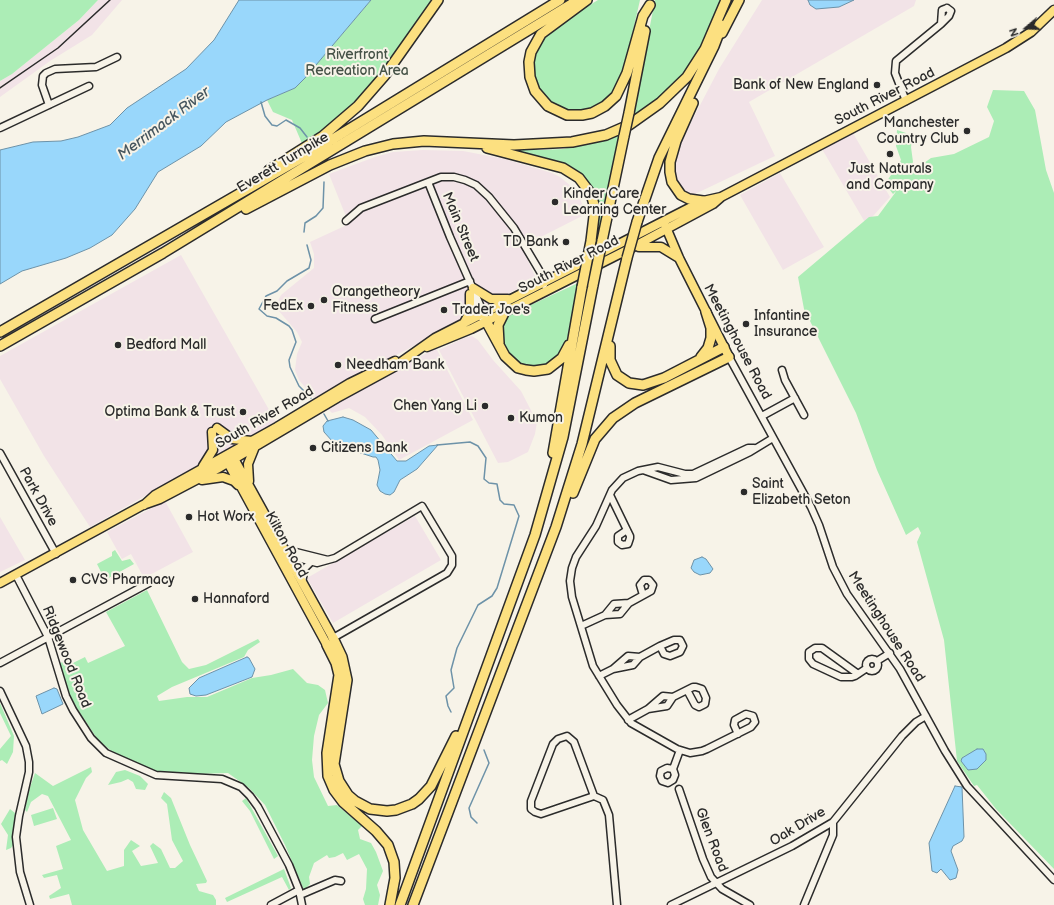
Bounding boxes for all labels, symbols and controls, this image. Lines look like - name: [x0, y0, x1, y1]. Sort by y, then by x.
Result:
- north arrow: [1006, 8, 1046, 48]
- text: N: [1007, 26, 1022, 38]
- park label: Riverfront Recreation Area: [305, 47, 409, 80]
- street label: South River Road: [832, 65, 938, 129]
- place label: Bank of New England: [733, 77, 869, 93]
- marker: Bank of New England: [872, 80, 882, 90]
- water label: Merrimack River: [114, 83, 214, 165]
- place label: Manchester Country Club: [877, 115, 959, 148]
- marker: Manchester Country Club: [962, 126, 972, 136]
- street label: Everett Turnpike: [234, 129, 332, 197]
- marker: Just Naturals and Company: [885, 149, 895, 159]
- place label: Just Naturals and Company: [846, 161, 934, 194]
- place label: Kinder Care Learning Center: [563, 186, 666, 218]
- street label: Main Street: [438, 190, 482, 264]
- marker: Kinder Care Learning Center: [550, 197, 560, 207]
- street label: South River Road: [516, 233, 622, 297]
- place label: TD Bank: [503, 234, 558, 250]
- marker: TD Bank: [561, 237, 571, 247]
- street label: Meetinghouse Road: [699, 281, 775, 403]
- place label: Orangetheory Fitness: [332, 284, 420, 316]
- marker: Orangetheory Fitness: [319, 295, 329, 305]
- place label: FedEx: [263, 298, 303, 314]
- marker: FedEx: [306, 301, 316, 311]
- place label: Trader Joe's: [452, 302, 530, 318]
- marker: Trader Joe's: [439, 305, 449, 315]
- place label: Infantine Insurance: [754, 308, 817, 340]
- marker: Infantine Insurance: [741, 319, 751, 329]
- place label: Bedford Mall: [126, 337, 206, 353]
- marker: Bedford Mall: [113, 340, 123, 350]
- place label: Needham Bank: [346, 357, 444, 373]
- marker: Needham Bank: [333, 360, 343, 370]
- street label: South River Road: [213, 383, 317, 453]
- place label: Chen Yang Li: [393, 398, 477, 414]
- marker: Chen Yang Li: [480, 401, 490, 411]
- place label: Optima Bank & Trust: [105, 404, 235, 420]
- marker: Optima Bank & Trust: [238, 407, 248, 417]
- place label: Kumon: [519, 410, 563, 426]
- marker: Kumon: [506, 413, 516, 423]
- place label: Citizens Bank: [321, 440, 407, 456]
- marker: Citizens Bank: [308, 443, 318, 453]
- street label: Park Drive: [15, 465, 61, 529]
- place label: Saint Elizabeth Seton: [752, 476, 851, 508]
- marker: Saint Elizabeth Seton: [739, 487, 749, 497]
- place label: Hot Worx: [197, 509, 255, 525]
- street label: Kilton Road: [261, 509, 311, 581]
- marker: Hot Worx: [184, 512, 194, 522]
- street label: Meetinghouse Road: [844, 569, 928, 685]
- place label: CVS Pharmacy: [81, 572, 175, 588]
- marker: CVS Pharmacy: [68, 575, 78, 585]
- place label: Hannaford: [203, 591, 269, 607]
- marker: Hannaford: [190, 594, 200, 604]
- street label: Ridgewood Road: [38, 604, 94, 710]
- street label: Oak Drive: [767, 804, 829, 850]
- street label: Glen Road: [691, 806, 731, 874]

